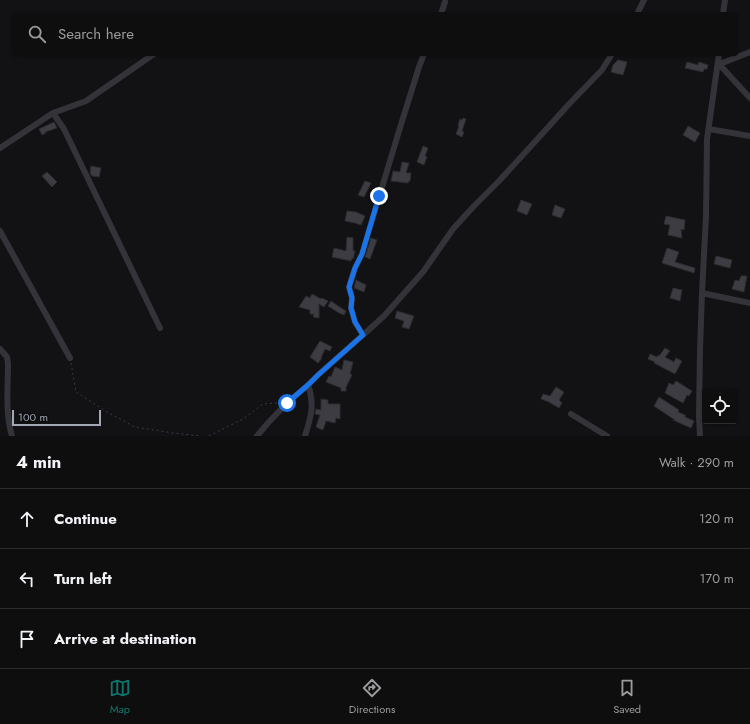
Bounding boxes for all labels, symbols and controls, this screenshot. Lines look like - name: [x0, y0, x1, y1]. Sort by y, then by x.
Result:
- search box: [12, 12, 738, 56]
- icon: search: [26, 23, 48, 45]
- text: Search here: [58, 23, 134, 45]
- route end: [370, 187, 388, 205]
- map controls: [702, 388, 738, 424]
- button: locate: [702, 388, 738, 424]
- route start: [278, 394, 296, 412]
- scale bar: [12, 408, 101, 427]
- text: 100 m: [18, 409, 48, 425]
- text: 4 min: [16, 450, 61, 474]
- text: Walk · 290 m: [659, 453, 734, 472]
- icon: ahead: [16, 508, 38, 530]
- text: Continue: [54, 508, 117, 530]
- text: 120 m: [699, 509, 734, 528]
- icon: left: [16, 568, 38, 590]
- text: Turn left: [54, 568, 112, 590]
- text: 170 m: [699, 569, 734, 588]
- icon: arrive: [16, 628, 38, 650]
- text: Arrive at destination: [54, 628, 196, 650]
- tab: Map: [109, 677, 131, 717]
- tab: Directions: [349, 677, 395, 717]
- tab: Saved: [613, 677, 641, 717]

